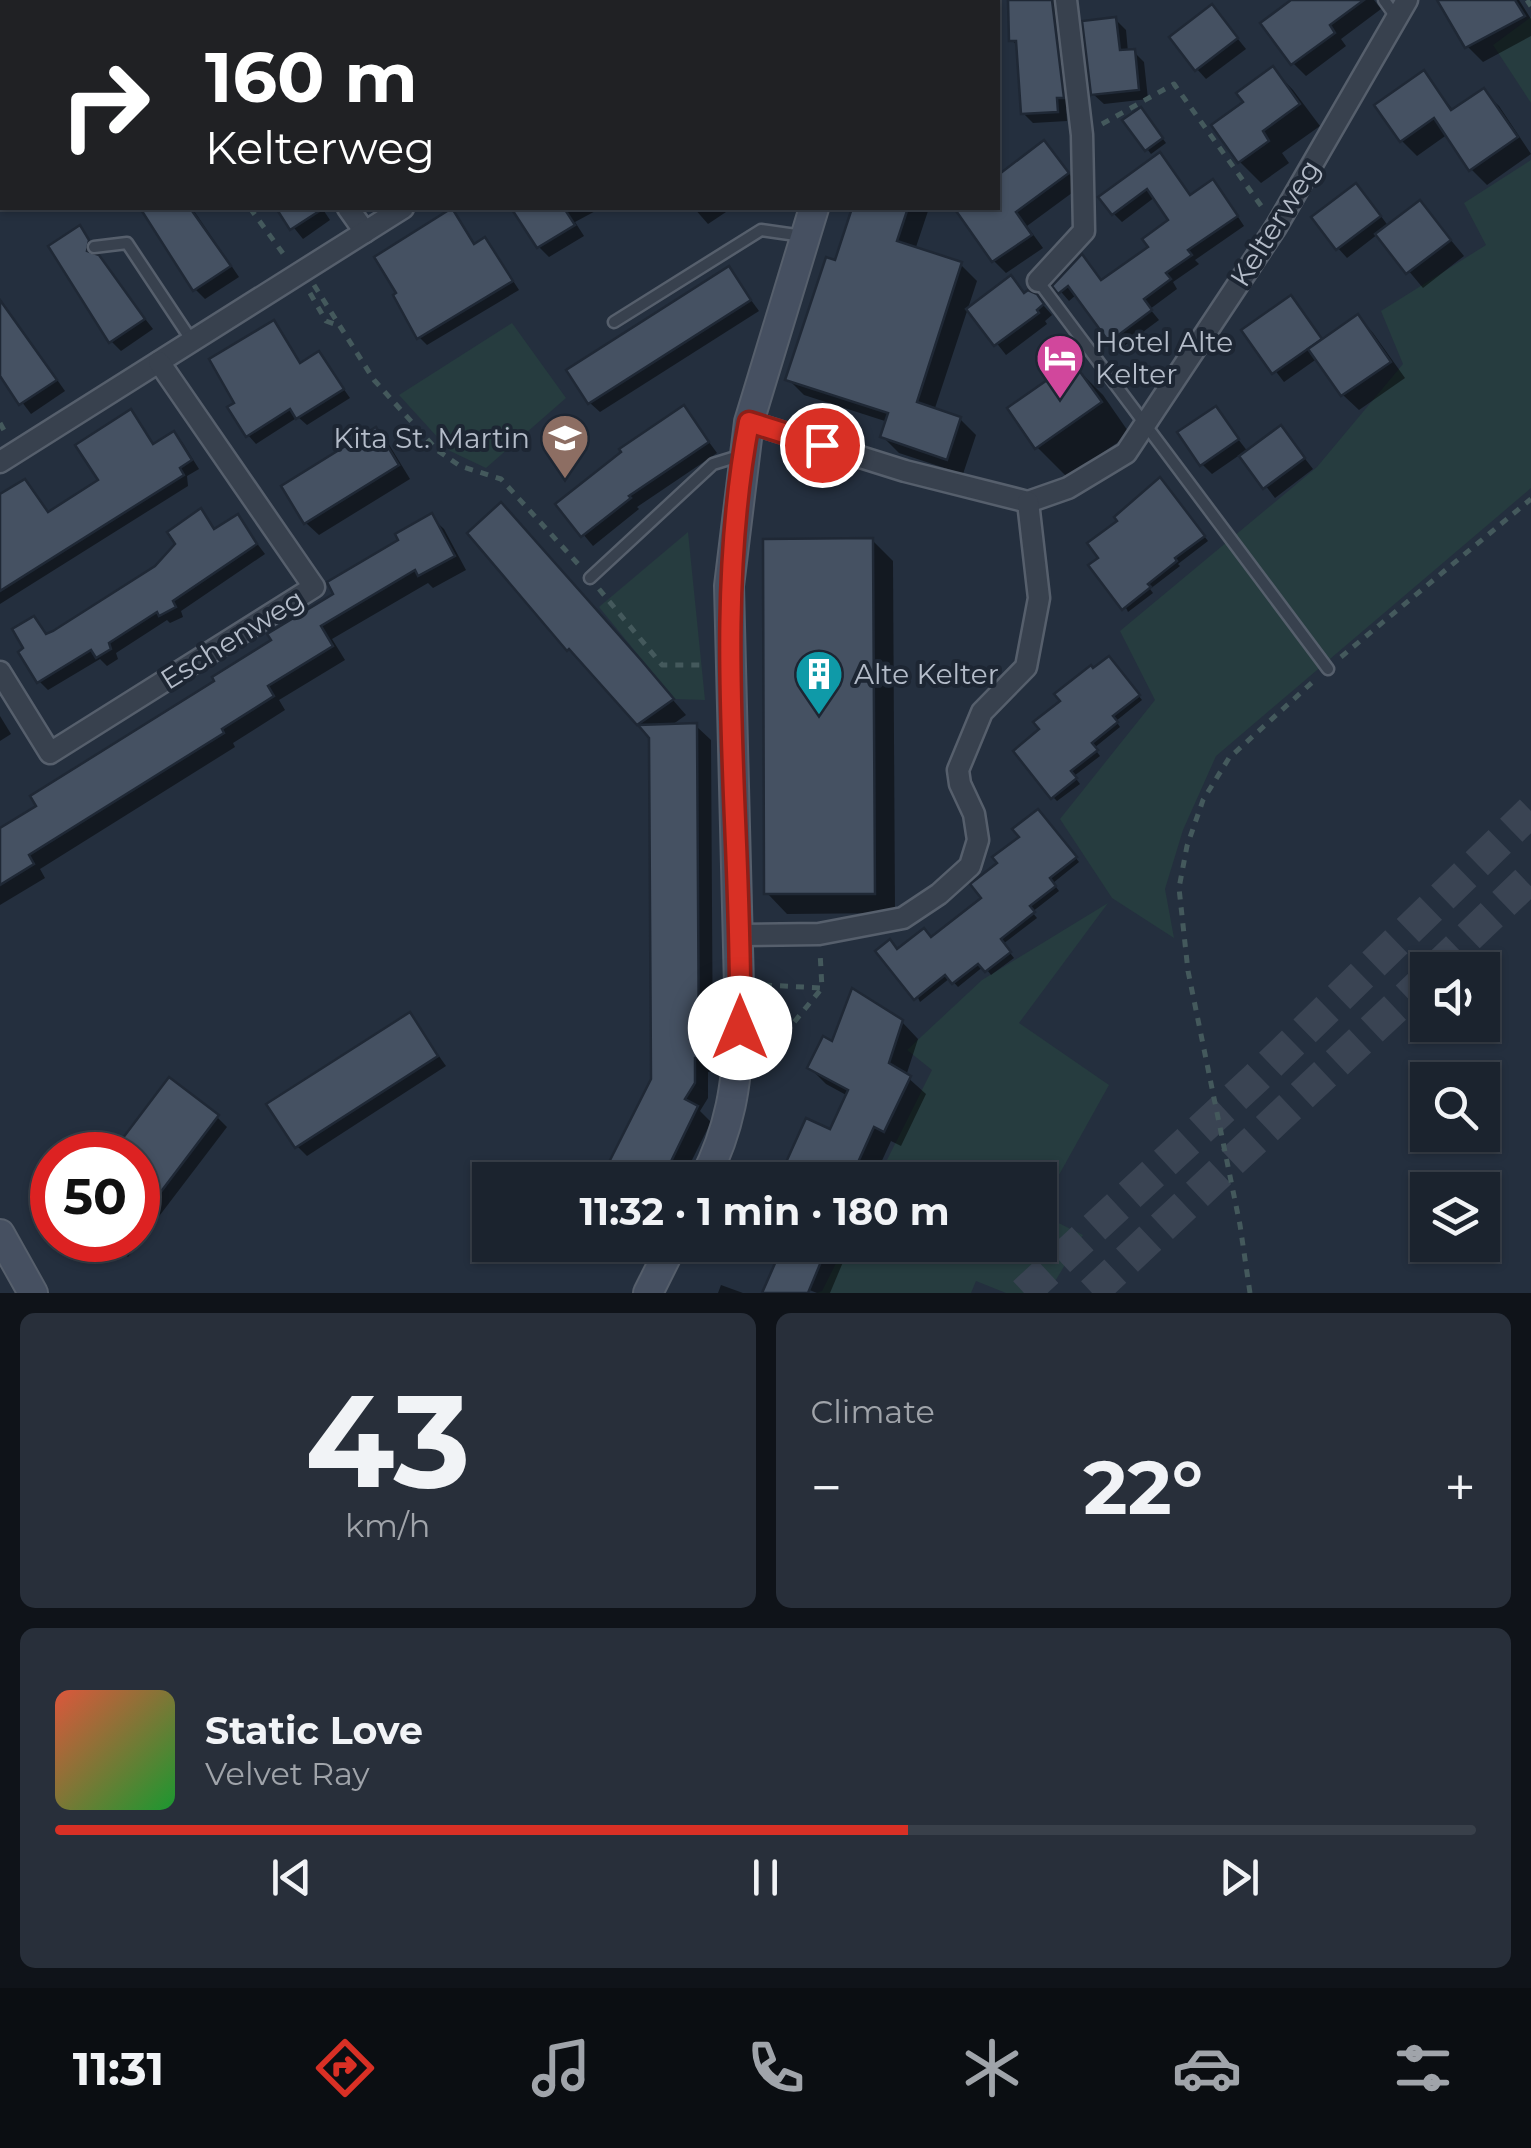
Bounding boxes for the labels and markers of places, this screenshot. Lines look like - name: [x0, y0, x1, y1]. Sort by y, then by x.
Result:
- place label: Hotel Alte Kelter: [1095, 325, 1233, 391]
- hotel icon: Hotel Alte Kelter: [1034, 332, 1086, 400]
- pin: [780, 403, 865, 488]
- school or university icon: Kita St. Martin: [539, 412, 591, 480]
- place label: Kita St. Martin: [333, 421, 530, 455]
- building icon: Alte Kelter: [793, 648, 845, 716]
- place label: Alte Kelter: [854, 657, 999, 691]

